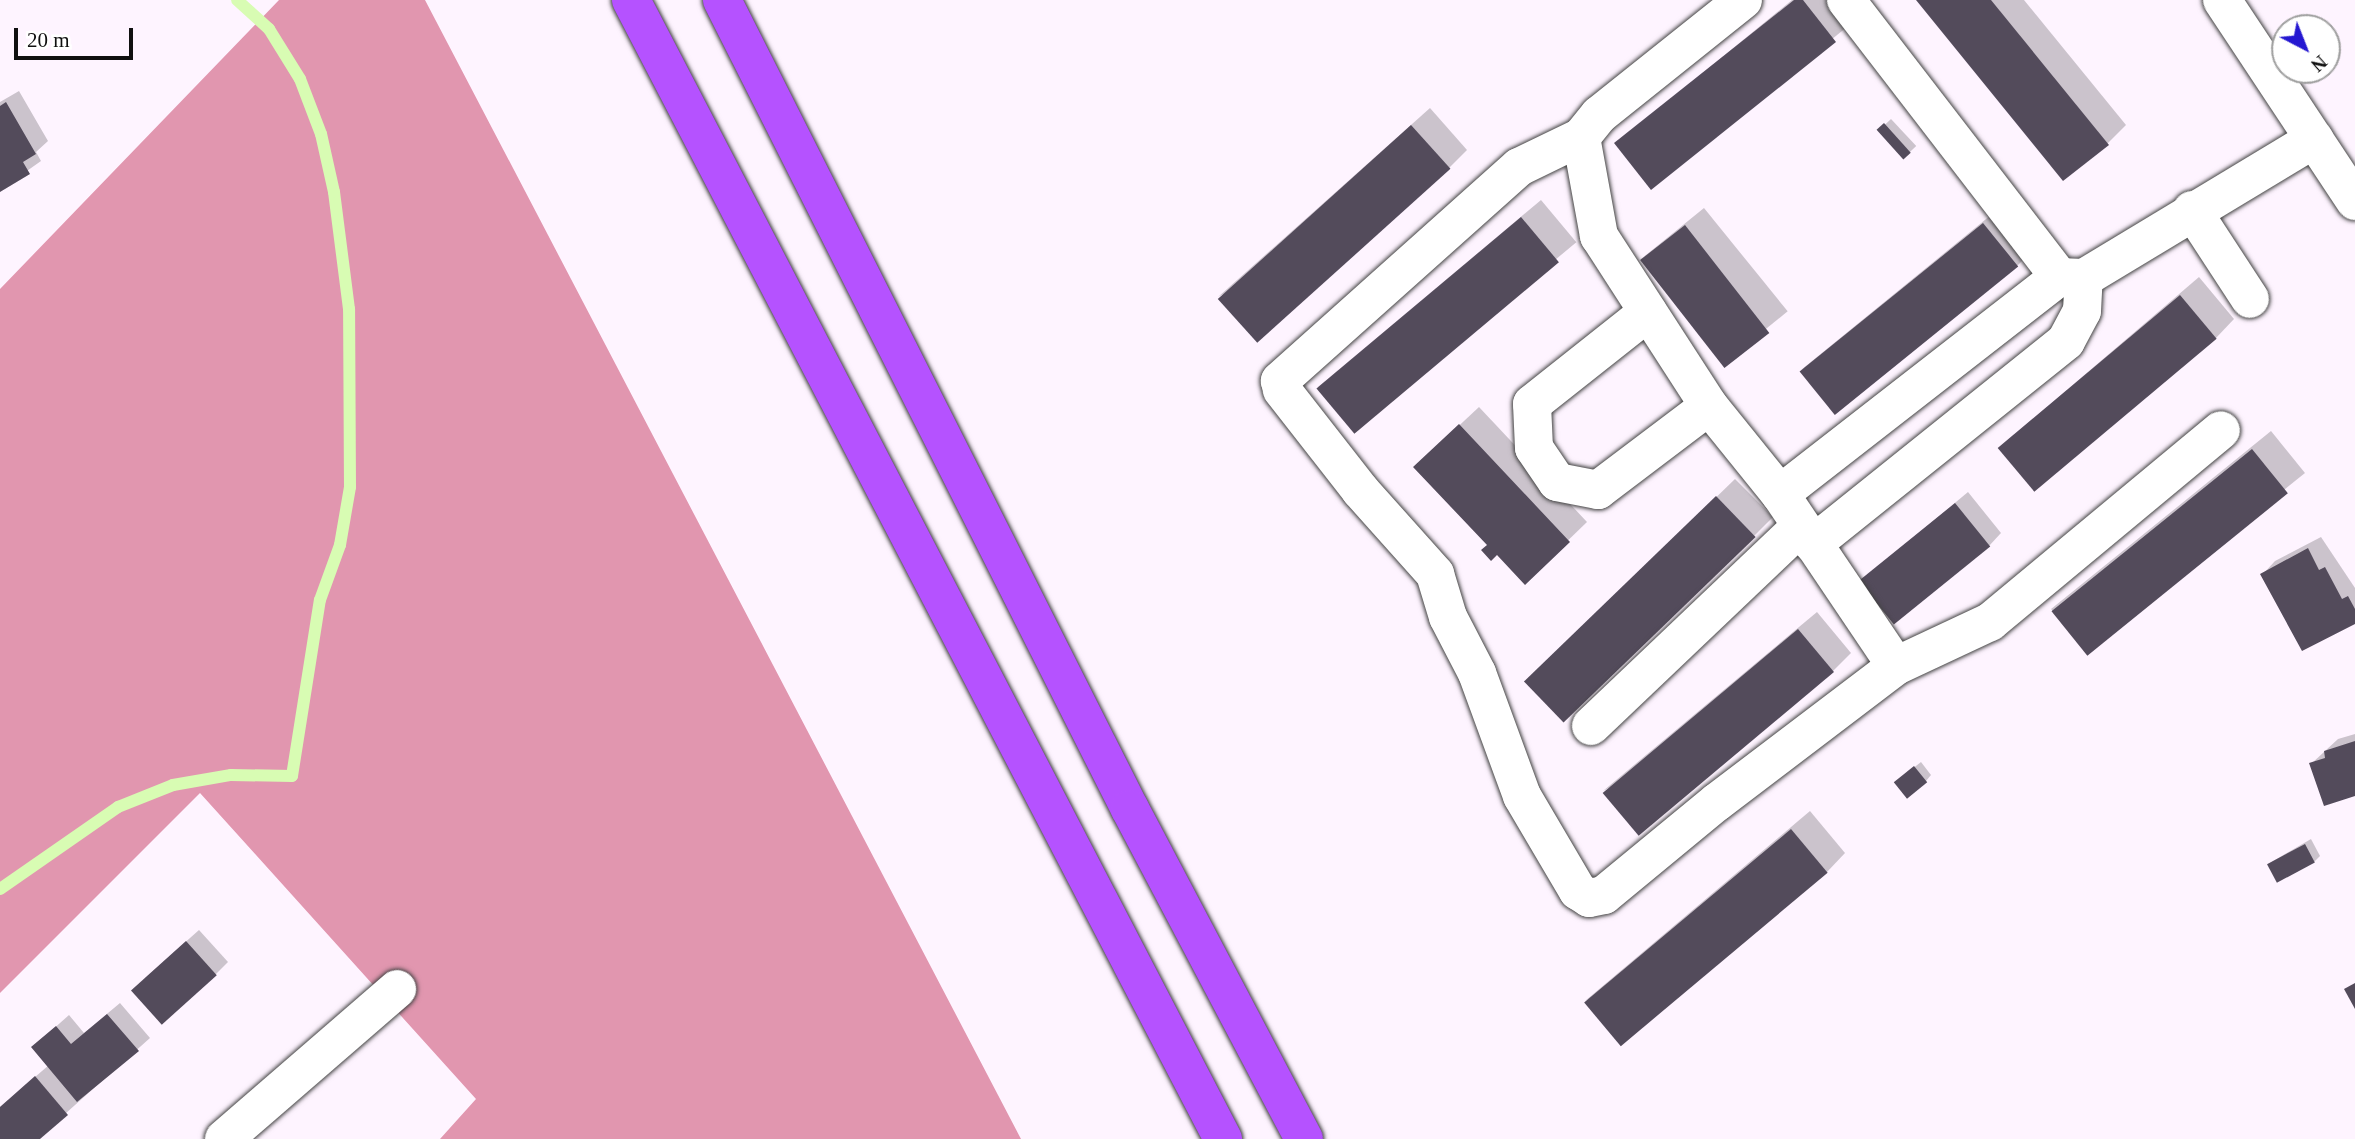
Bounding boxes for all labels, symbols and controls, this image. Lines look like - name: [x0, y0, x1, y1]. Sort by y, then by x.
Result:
- scale bar: [18, 14, 136, 58]
- north arrow: [2271, 14, 2341, 84]
- text: 20 m: [27, 28, 70, 52]
- text: N: [2307, 51, 2331, 76]

